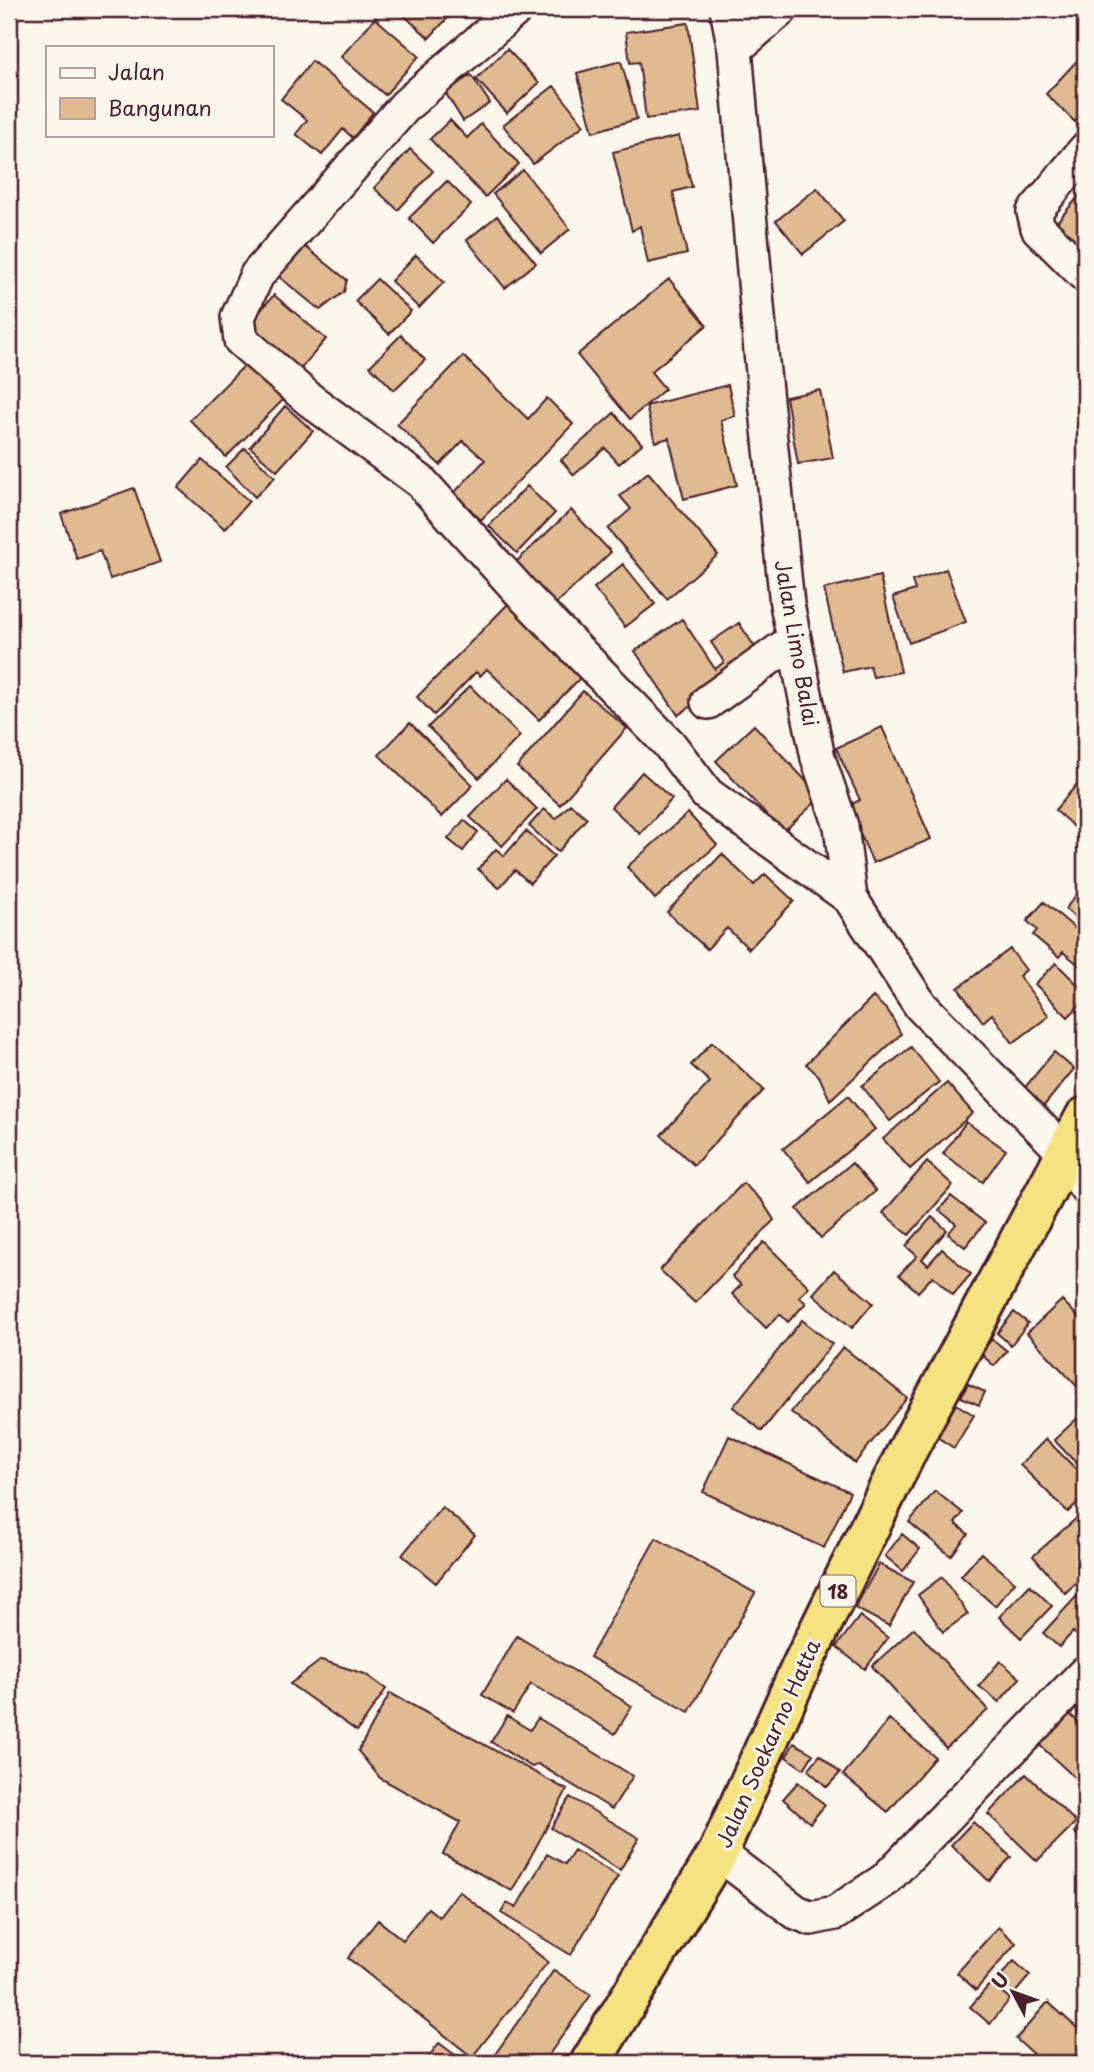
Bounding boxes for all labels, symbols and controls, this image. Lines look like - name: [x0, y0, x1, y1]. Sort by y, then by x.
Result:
- legend: [46, 46, 273, 136]
- text: Jalan: [108, 55, 165, 87]
- text: Bangunan: [108, 91, 212, 123]
- street label: Jalan Limo Balai: [768, 557, 828, 729]
- road number: 18: [820, 1576, 856, 1606]
- street label: Jalan Soekarno Hatta: [707, 1634, 827, 1852]
- north arrow: [978, 1956, 1048, 2026]
- text: U: [984, 1966, 1015, 1995]

